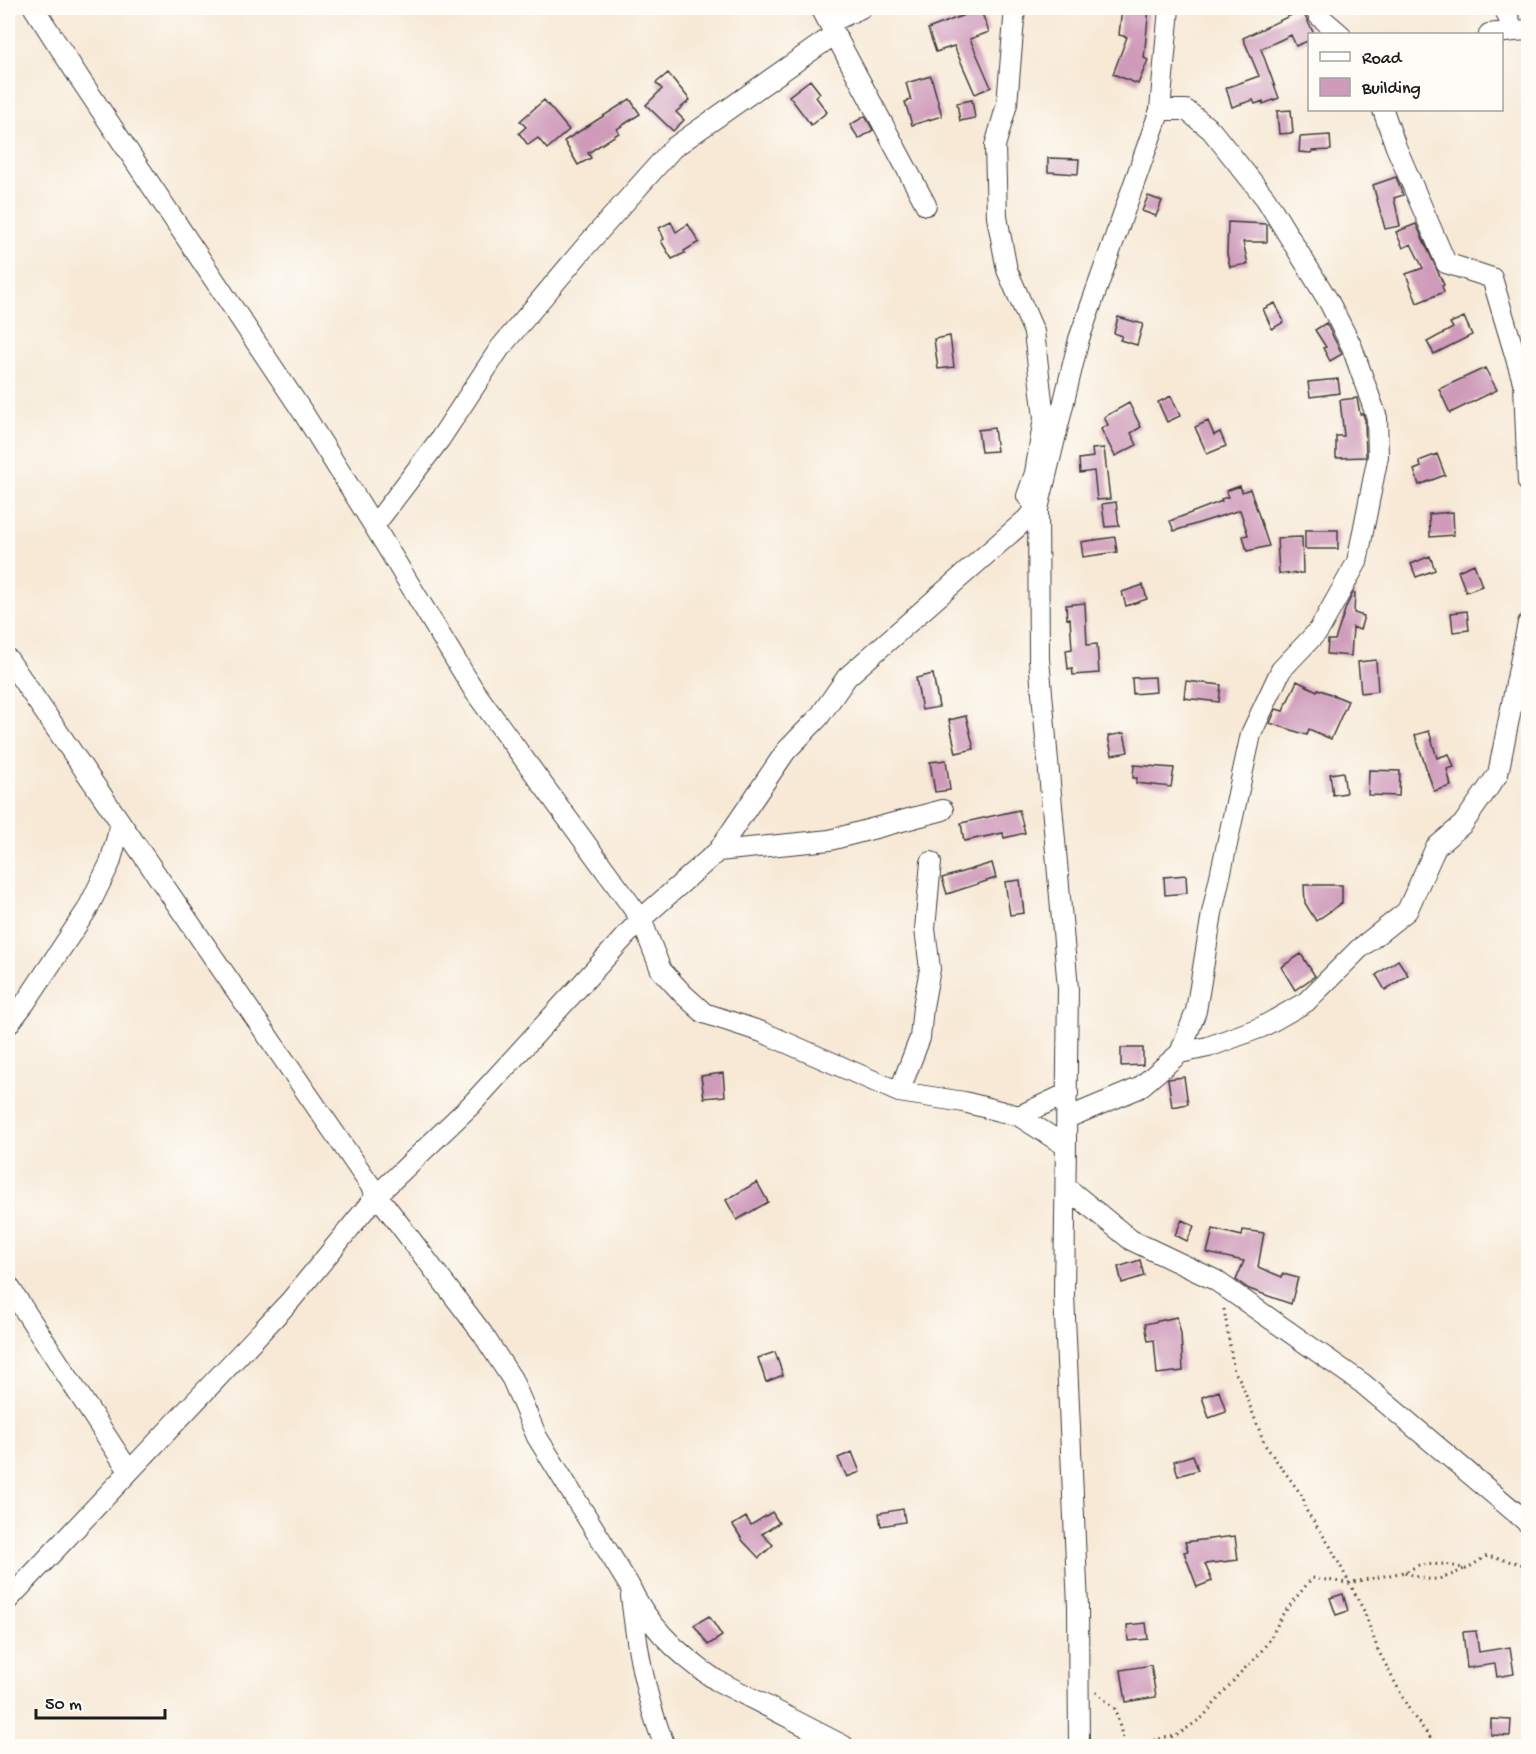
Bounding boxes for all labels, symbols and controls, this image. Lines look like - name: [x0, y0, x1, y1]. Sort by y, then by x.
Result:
- legend: [1308, 33, 1503, 111]
- text: Road: [1362, 49, 1403, 70]
- text: Building: [1361, 79, 1421, 100]
- scale bar: [36, 1682, 165, 1720]
- text: 50 m: [45, 1695, 82, 1716]

